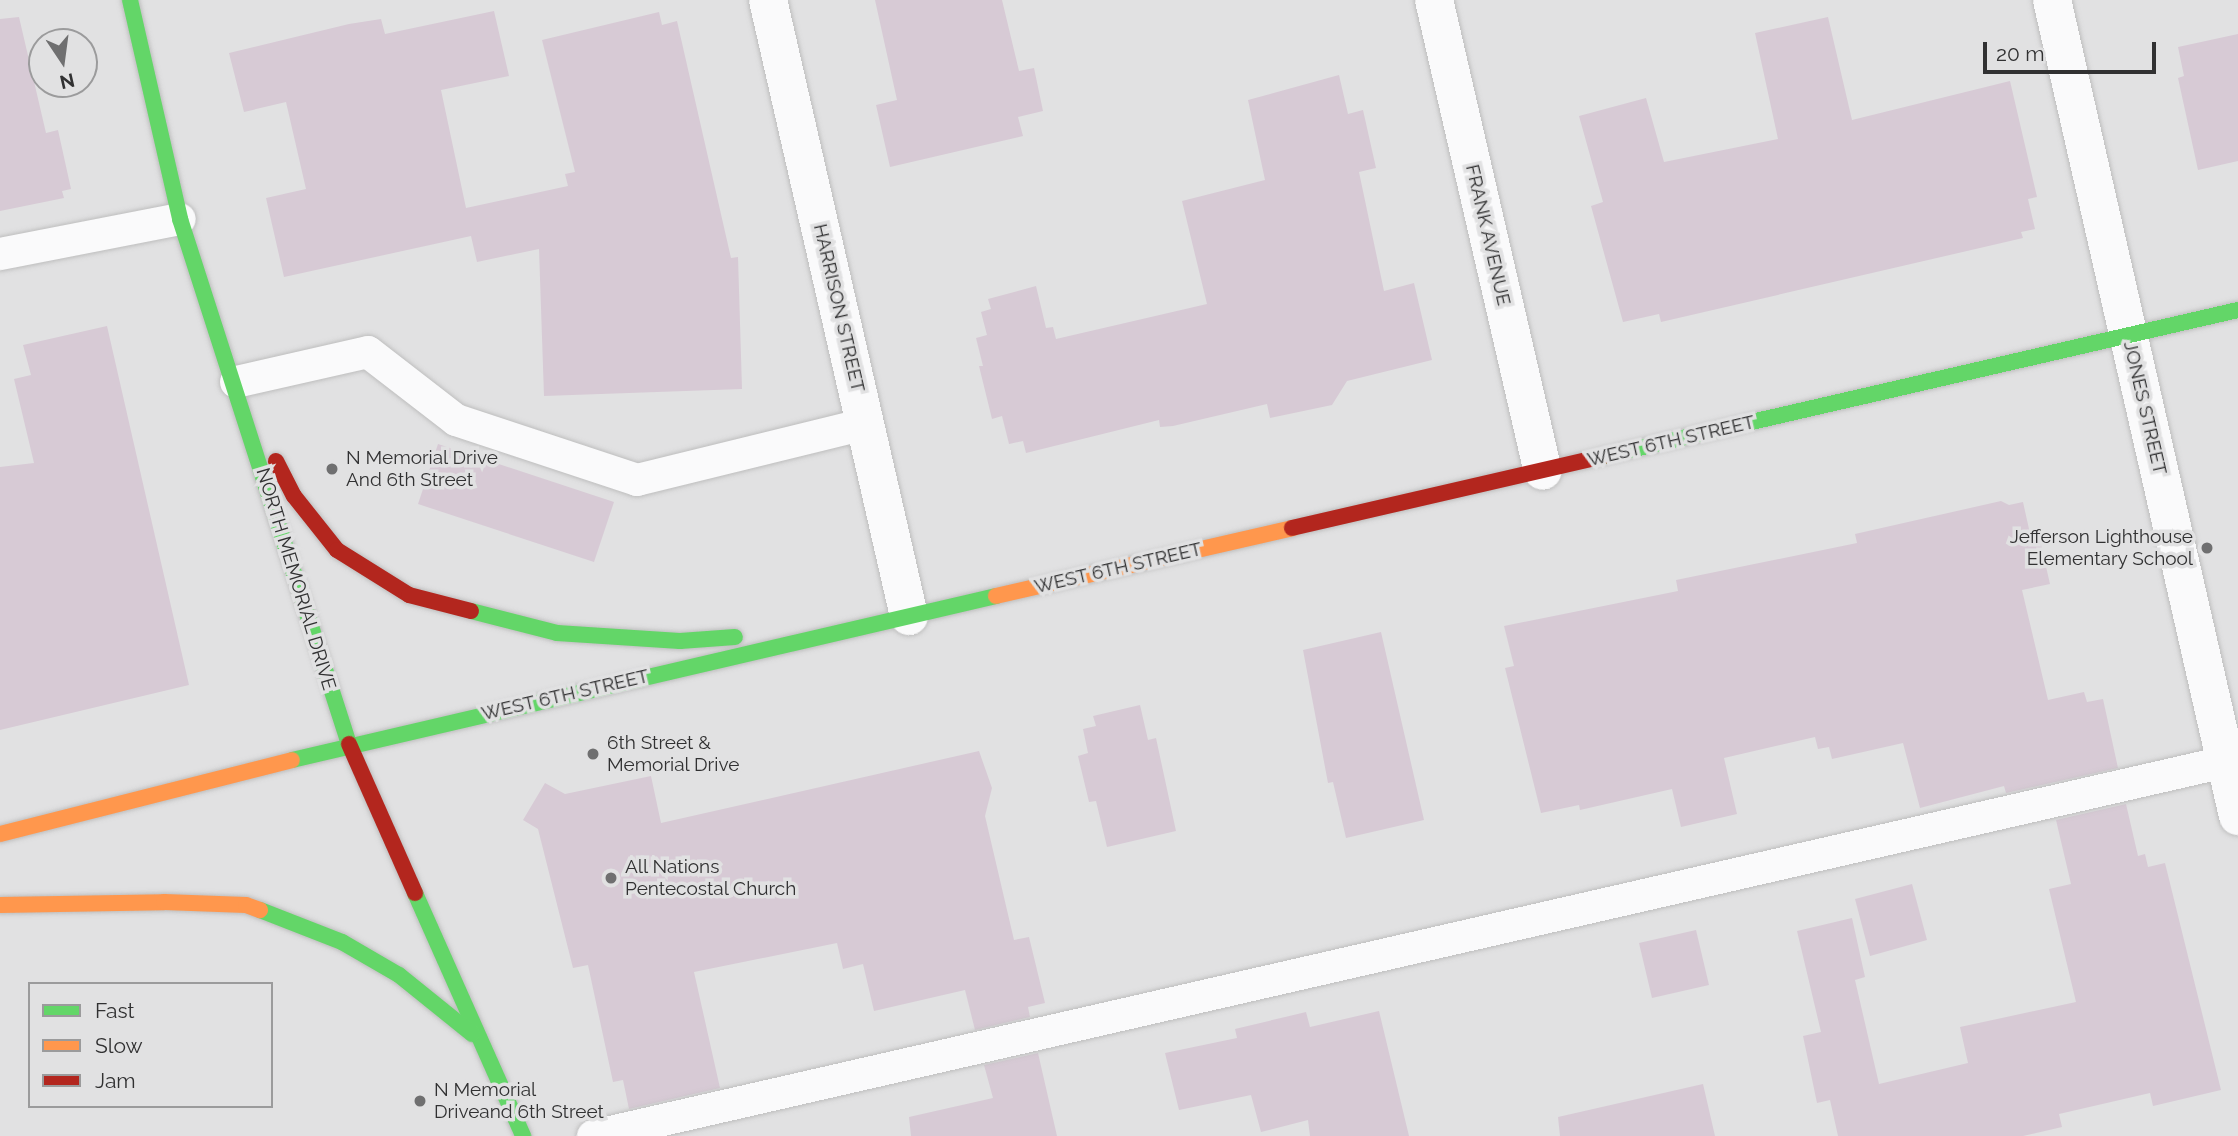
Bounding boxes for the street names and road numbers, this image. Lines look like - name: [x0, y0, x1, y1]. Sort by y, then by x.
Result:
- street label: FRANK AVENUE: [1461, 162, 1515, 308]
- street label: HARRISON STREET: [809, 222, 869, 394]
- street label: JONES STREET: [2119, 339, 2171, 477]
- street label: WEST 6TH STREET: [1585, 411, 1757, 471]
- street label: NORTH MEMORIAL DRIVE: [251, 465, 341, 693]
- street label: WEST 6TH STREET: [1032, 538, 1204, 598]
- street label: WEST 6TH STREET: [479, 665, 651, 725]

